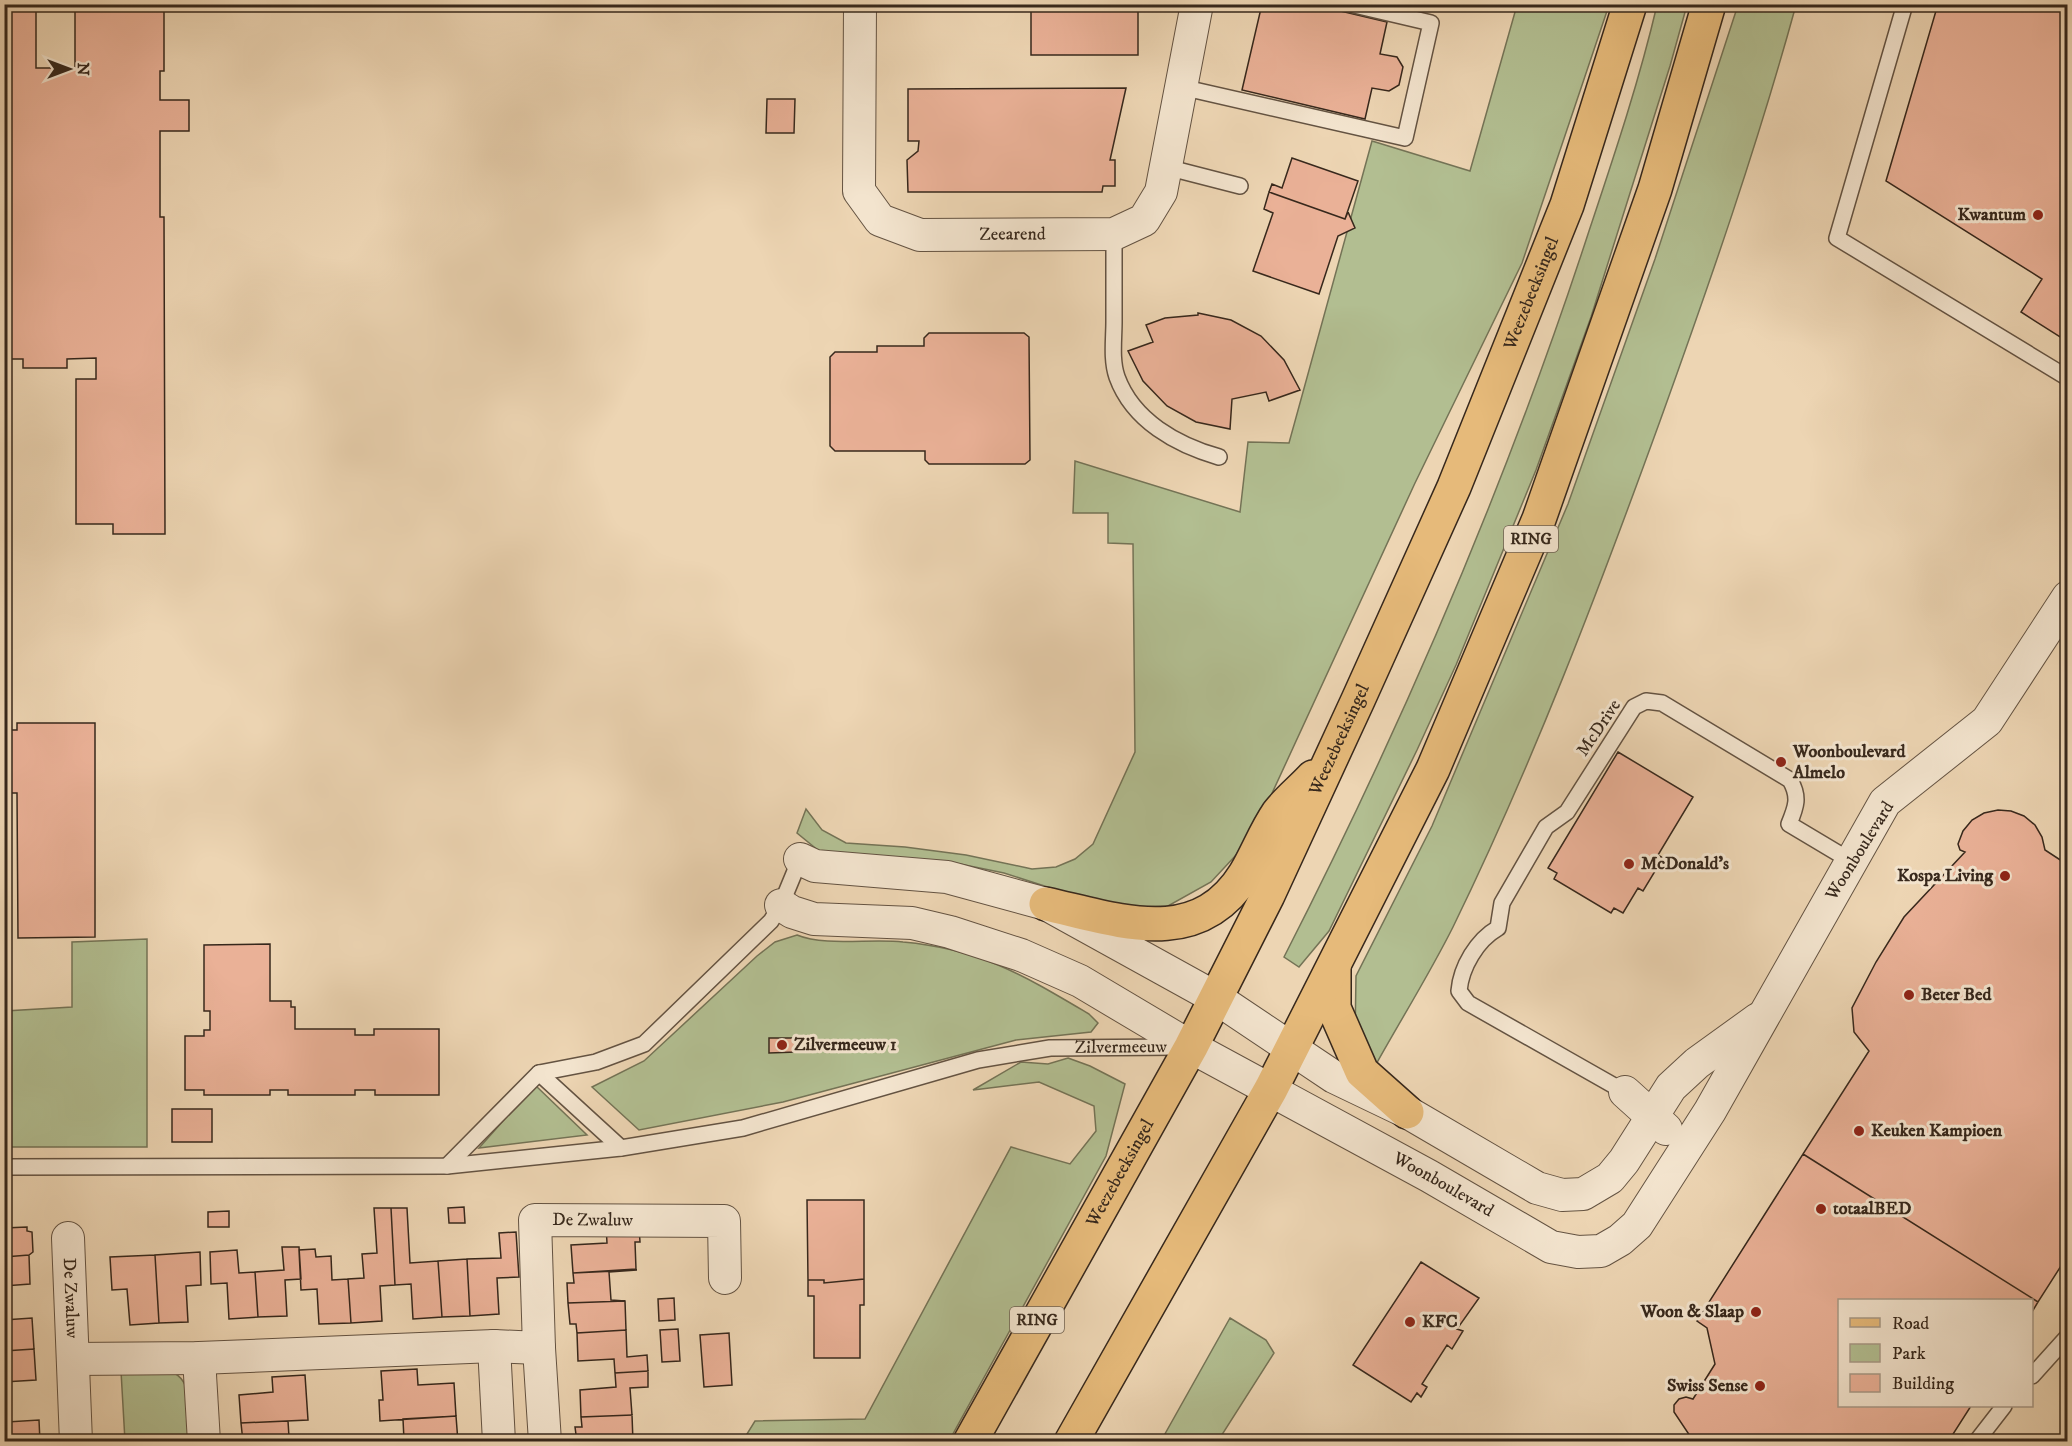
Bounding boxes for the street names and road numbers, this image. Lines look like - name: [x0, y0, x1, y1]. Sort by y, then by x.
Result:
- street label: Zeearend: [979, 223, 1046, 246]
- street label: Weezebeeksingel: [1499, 233, 1564, 354]
- road number: RING: [1504, 526, 1558, 552]
- street label: Weezebeeksingel: [1304, 680, 1375, 800]
- street label: McDrive: [1572, 695, 1626, 761]
- street label: Woonboulevard: [1820, 798, 1899, 905]
- street label: Zilvermeeuw: [1075, 1036, 1167, 1059]
- street label: Weezebeeksingel: [1081, 1115, 1160, 1232]
- street label: Woonboulevard: [1388, 1147, 1498, 1222]
- street label: De Zwaluw: [552, 1209, 634, 1232]
- street label: De Zwaluw: [58, 1257, 83, 1339]
- road number: RING: [1010, 1307, 1064, 1333]

